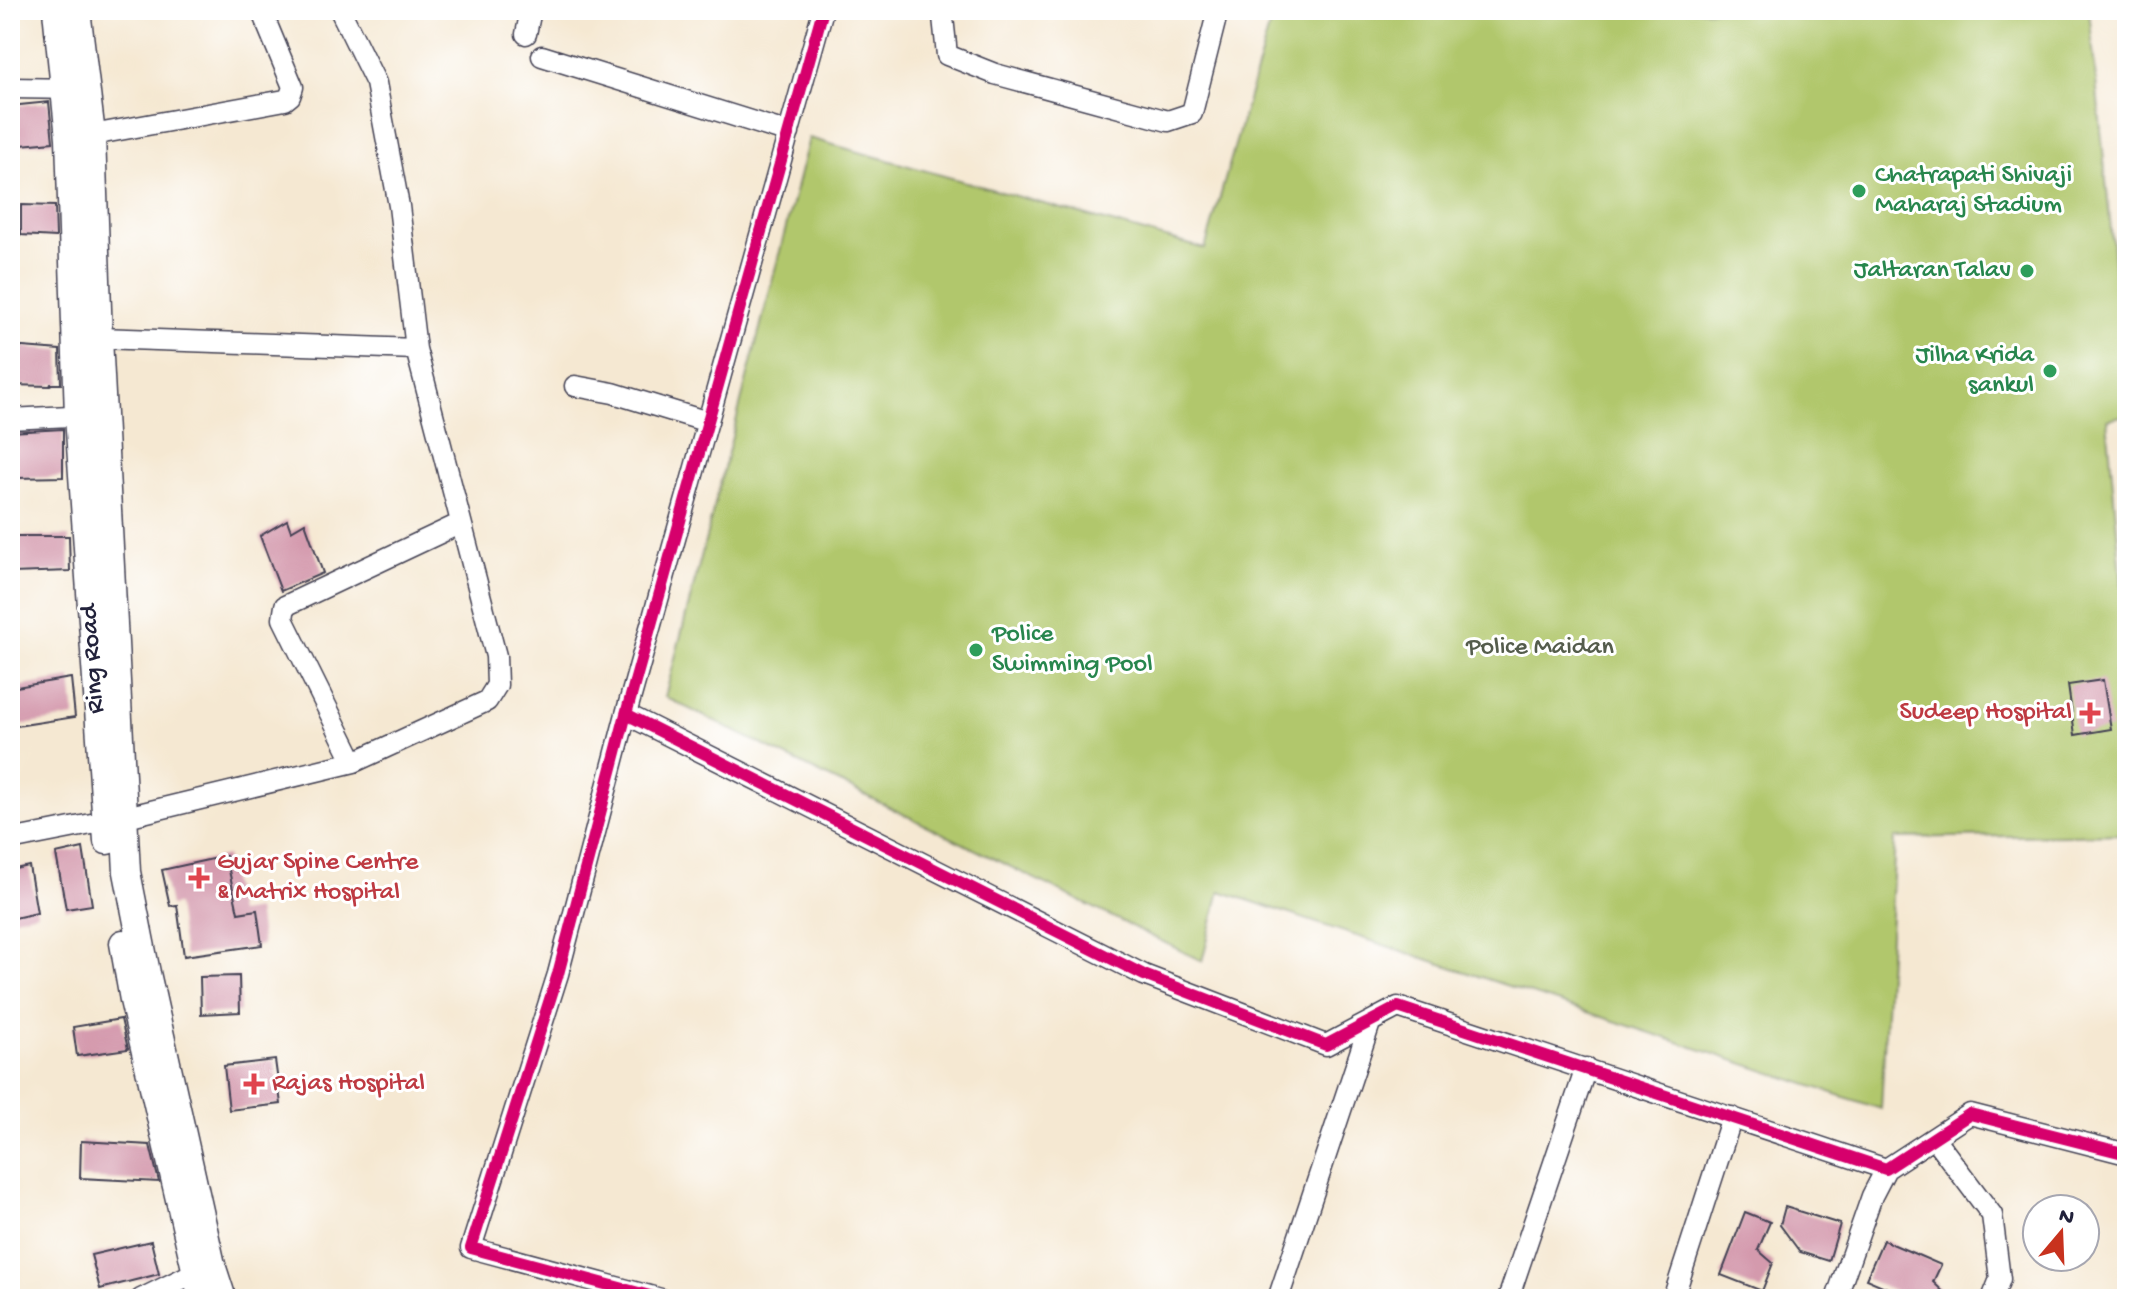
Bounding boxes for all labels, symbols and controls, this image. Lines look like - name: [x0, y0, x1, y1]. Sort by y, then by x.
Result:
- place label: Chatrapati Shivaji Maharaj Stadium: [1875, 161, 2072, 222]
- marker: Chatrapati Shivaji Maharaj Stadium: [1850, 182, 1868, 200]
- place label: Jaltaran Talav: [1854, 256, 2011, 287]
- marker: Jaltaran Talav: [2018, 262, 2036, 280]
- place label: Jilha Krida sankul: [1915, 341, 2036, 402]
- marker: Jilha Krida sankul: [2041, 362, 2059, 380]
- street label: Ring Road: [75, 602, 113, 715]
- place label: Police Swimming Pool: [991, 620, 1153, 681]
- park label: Police Maidan: [1465, 633, 1615, 664]
- marker: Police Swimming Pool: [967, 641, 985, 659]
- place label: Sudeep Hospital: [1900, 698, 2072, 729]
- marker: Sudeep Hospital: [2079, 702, 2101, 724]
- place label: Gujar Spine Centre & Matrix Hospital: [217, 848, 419, 909]
- marker: Gujar Spine Centre & Matrix Hospital: [188, 867, 210, 889]
- place label: Rajas Hospital: [272, 1069, 425, 1100]
- marker: Rajas Hospital: [243, 1073, 265, 1095]
- north arrow: [2021, 1193, 2101, 1273]
- text: N: [2055, 1203, 2077, 1233]

